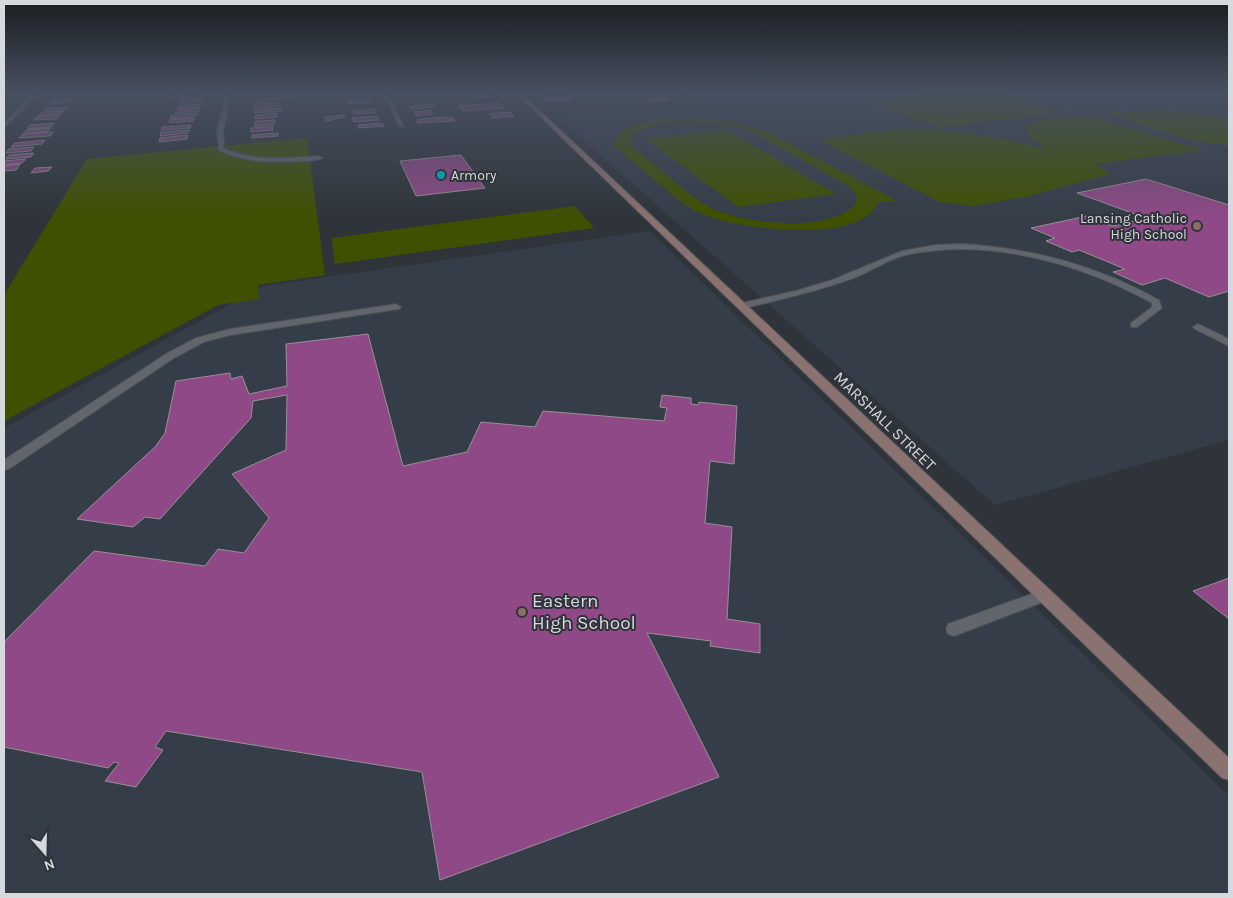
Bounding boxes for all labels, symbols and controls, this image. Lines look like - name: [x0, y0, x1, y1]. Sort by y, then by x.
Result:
- place label: Armory: [451, 167, 497, 184]
- marker: Armory: [435, 169, 447, 181]
- place label: Lansing Catholic High School: [1080, 210, 1187, 243]
- marker: Lansing Catholic High School: [1191, 220, 1203, 232]
- street label: MARSHALL STREET: [830, 368, 940, 474]
- place label: Eastern High School: [532, 590, 636, 634]
- marker: Eastern High School: [516, 606, 528, 618]
- north arrow: [20, 828, 70, 878]
- text: N: [42, 855, 57, 874]

